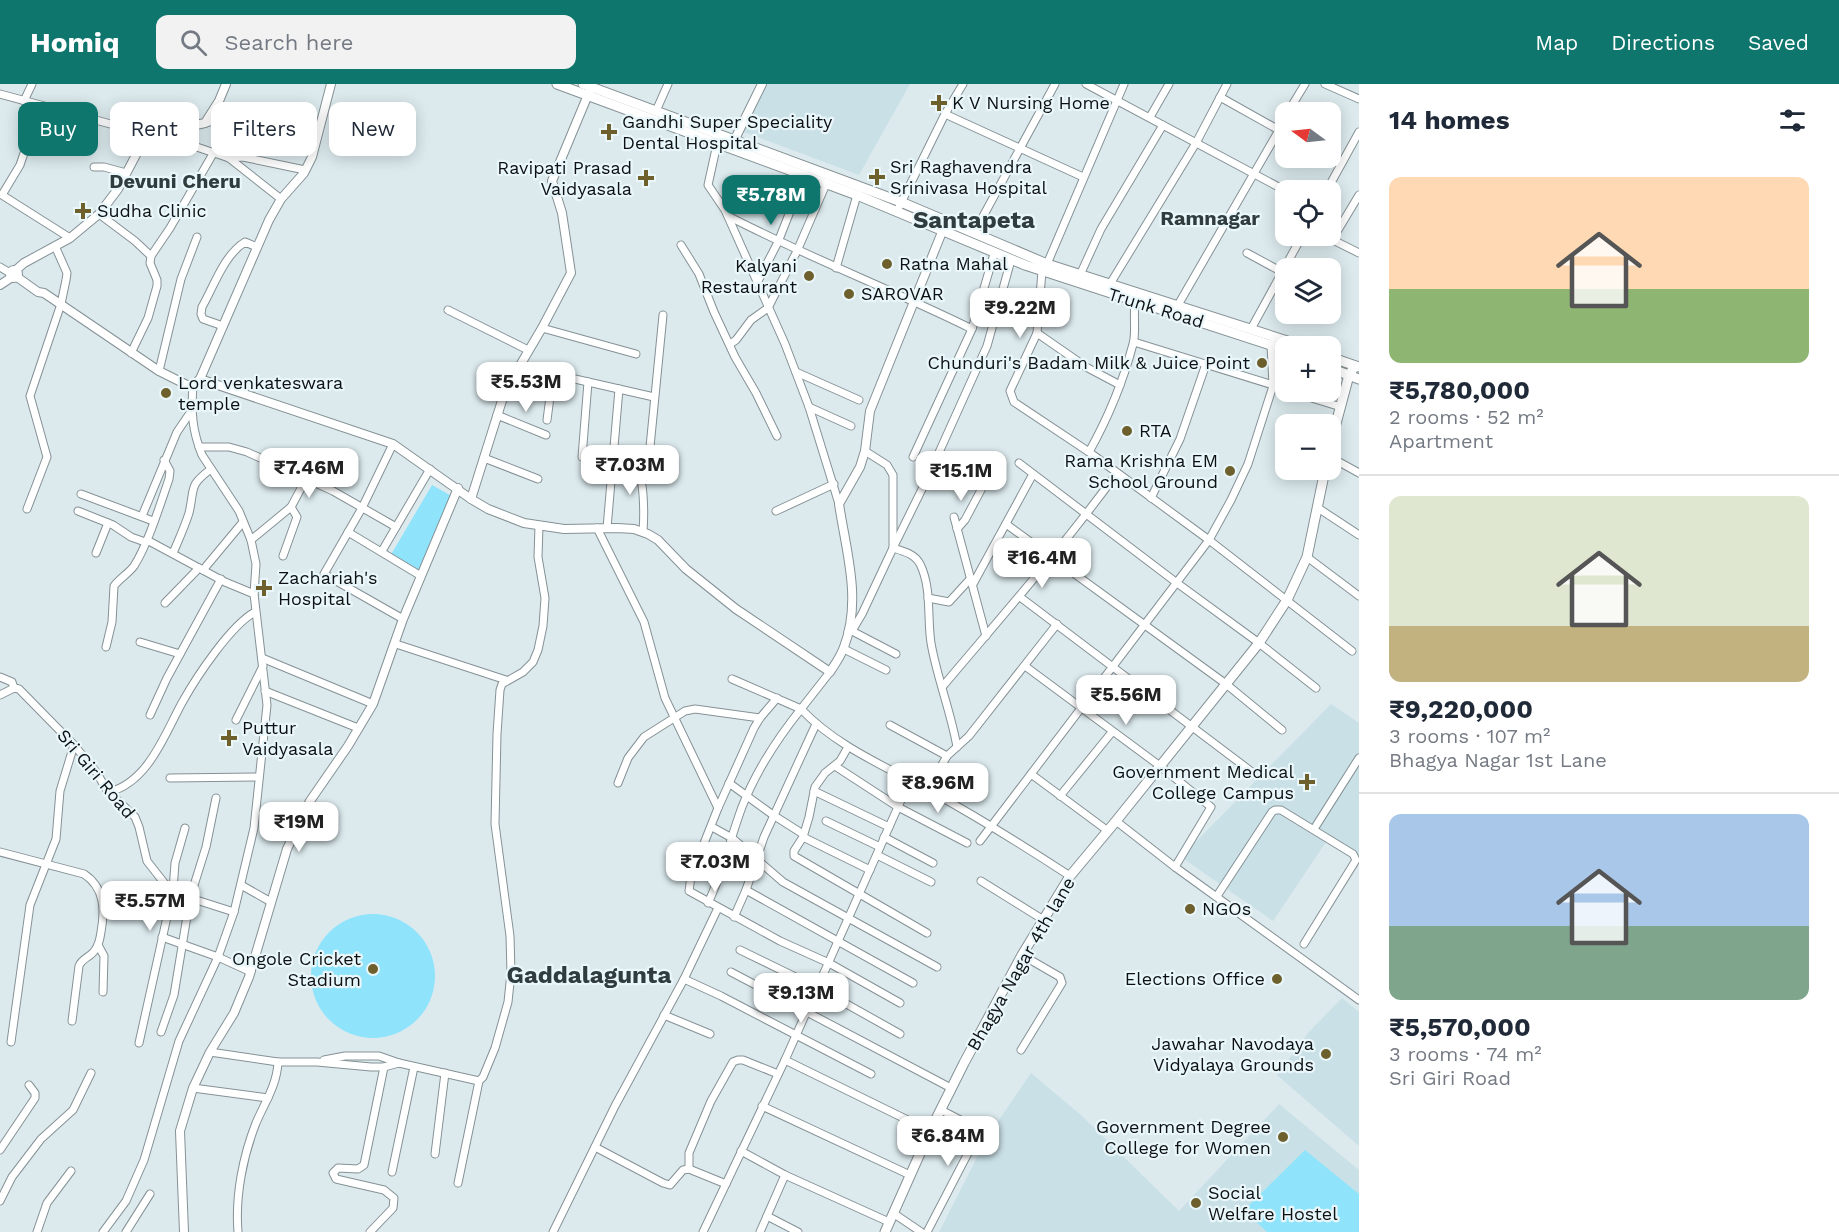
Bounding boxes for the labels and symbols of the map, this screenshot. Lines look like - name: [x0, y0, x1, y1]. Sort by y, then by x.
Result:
- place label: K V Nursing Home: [952, 92, 1110, 113]
- marker: K V Nursing Home: [930, 94, 948, 112]
- north arrow: [1275, 102, 1341, 168]
- place label: Gandhi Super Speciality Dental Hospital: [622, 111, 833, 153]
- marker: Gandhi Super Speciality Dental Hospital: [600, 123, 618, 141]
- place label: Sri Raghavendra Srinivasa Hospital: [890, 156, 1047, 198]
- place label: Ravipati Prasad Vaidyasala: [497, 157, 632, 199]
- marker: Sri Raghavendra Srinivasa Hospital: [868, 168, 886, 186]
- district label: Devuni Cheru: [109, 169, 241, 193]
- marker: Ravipati Prasad Vaidyasala: [637, 169, 655, 187]
- pin: ₹5.78M: [722, 175, 820, 226]
- place label: Sudha Clinic: [97, 200, 207, 221]
- marker: Sudha Clinic: [74, 202, 92, 220]
- district label: Santapeta: [913, 206, 1035, 234]
- district label: Ramnagar: [1160, 206, 1260, 230]
- place label: Ratna Mahal: [899, 253, 1008, 274]
- place label: Kalyani Restaurant: [701, 255, 797, 297]
- marker: Ratna Mahal: [880, 257, 894, 271]
- marker: Kalyani Restaurant: [802, 269, 816, 283]
- place label: SAROVAR: [861, 283, 944, 304]
- street label: Trunk Road: [1106, 283, 1207, 332]
- marker: SAROVAR: [842, 287, 856, 301]
- pin: ₹9.22M: [971, 288, 1069, 339]
- place label: Chunduri's Badam Milk & Juice Point: [927, 352, 1250, 373]
- marker: Chunduri's Badam Milk & Juice Point: [1255, 356, 1269, 370]
- pin: ₹5.53M: [477, 362, 575, 413]
- place label: Lord venkateswara temple: [178, 372, 343, 414]
- marker: Lord venkateswara temple: [159, 386, 173, 400]
- place label: RTA: [1139, 420, 1172, 441]
- marker: RTA: [1120, 424, 1134, 438]
- pin: ₹7.03M: [581, 445, 679, 496]
- pin: ₹7.46M: [260, 448, 358, 499]
- place label: Rama Krishna EM School Ground: [1064, 450, 1218, 492]
- pin: ₹15.1M: [912, 451, 1010, 502]
- marker: Rama Krishna EM School Ground: [1223, 464, 1237, 478]
- pin: ₹16.4M: [993, 538, 1091, 589]
- place label: Zachariah's Hospital: [278, 567, 377, 609]
- marker: Zachariah's Hospital: [255, 579, 273, 597]
- pin: ₹5.56M: [1077, 675, 1175, 726]
- place label: Puttur Vaidyasala: [242, 717, 333, 759]
- street label: Sri Giri Road: [53, 725, 140, 822]
- marker: Puttur Vaidyasala: [220, 729, 238, 747]
- place label: Government Medical College Campus: [1112, 761, 1294, 803]
- pin: ₹8.96M: [889, 763, 987, 814]
- marker: Government Medical College Campus: [1298, 773, 1316, 791]
- pin: ₹19M: [263, 802, 335, 853]
- pin: ₹7.03M: [666, 842, 764, 893]
- street label: Bhagya Nagar 4th lane: [962, 873, 1079, 1054]
- pin: ₹5.57M: [101, 881, 199, 932]
- place label: NGOs: [1202, 898, 1251, 919]
- marker: NGOs: [1183, 902, 1197, 916]
- place label: Ongole Cricket Stadium: [232, 948, 361, 990]
- district label: Gaddalagunta: [507, 961, 672, 989]
- marker: Ongole Cricket Stadium: [366, 962, 380, 976]
- place label: Elections Office: [1125, 968, 1265, 989]
- marker: Elections Office: [1270, 972, 1284, 986]
- pin: ₹9.13M: [752, 973, 850, 1024]
- place label: Jawahar Navodaya Vidyalaya Grounds: [1151, 1033, 1314, 1075]
- marker: Jawahar Navodaya Vidyalaya Grounds: [1319, 1047, 1333, 1061]
- pin: ₹6.84M: [899, 1116, 997, 1167]
- place label: Government Degree College for Women: [1096, 1116, 1271, 1158]
- marker: Government Degree College for Women: [1276, 1130, 1290, 1144]
- place label: Social Welfare Hostel: [1208, 1182, 1338, 1224]
- marker: Social Welfare Hostel: [1189, 1196, 1203, 1210]

